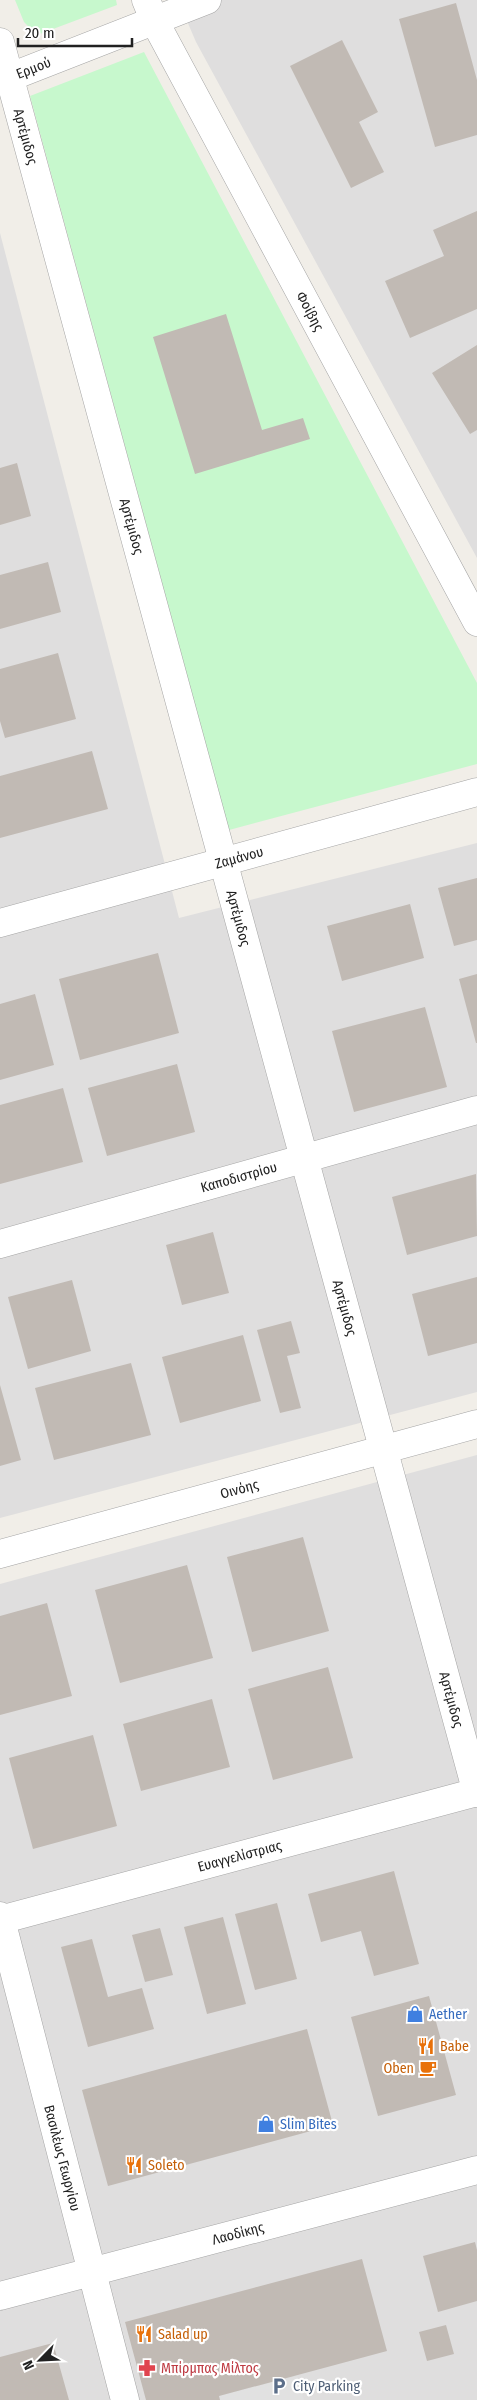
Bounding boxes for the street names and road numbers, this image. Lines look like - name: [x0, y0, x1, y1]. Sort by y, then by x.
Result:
- street label: Ερμού: [14, 54, 54, 83]
- street label: Αρτέμιδος: [10, 107, 41, 167]
- street label: Φοίβης: [292, 289, 327, 334]
- street label: Αρτέμιδος: [116, 497, 147, 556]
- street label: Ζαμάνου: [213, 843, 265, 873]
- street label: Αρτέμιδος: [222, 888, 254, 948]
- street label: Καποδιστρίου: [199, 1159, 279, 1196]
- street label: Αρτέμιδος: [329, 1278, 360, 1338]
- street label: Οινόης: [218, 1476, 261, 1503]
- street label: Αρτέμιδος: [435, 1670, 467, 1730]
- street label: Ευαγγελίστριας: [196, 1837, 284, 1876]
- street label: Βασιλέως Γεωργίου: [40, 2103, 84, 2213]
- street label: Λαοδίκης: [210, 2219, 266, 2249]

